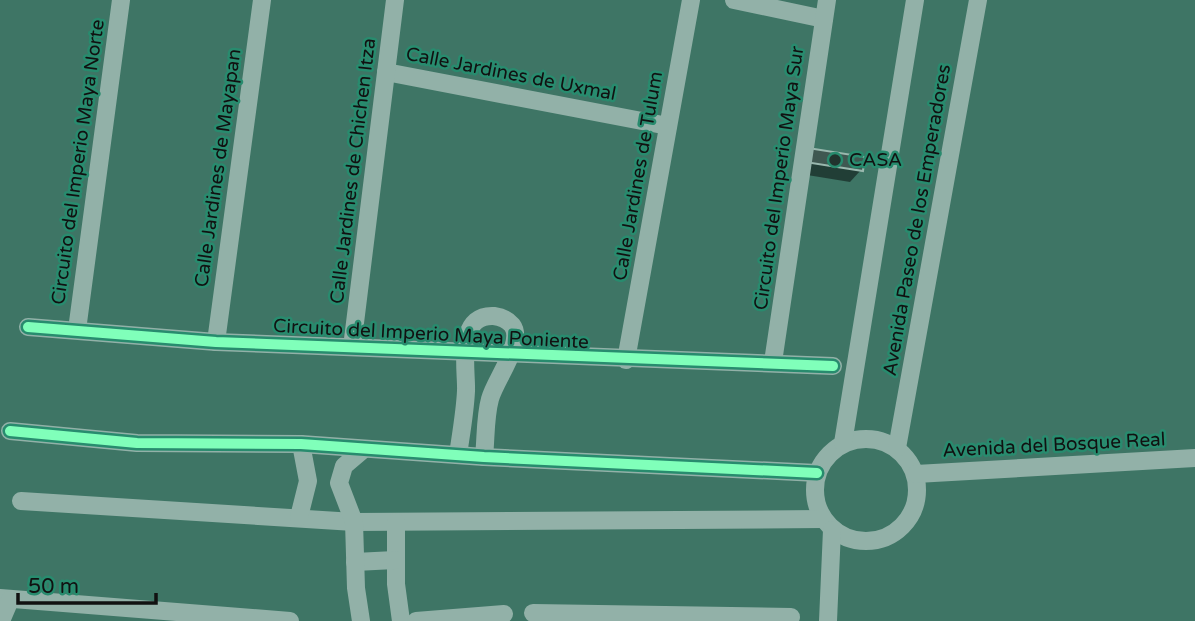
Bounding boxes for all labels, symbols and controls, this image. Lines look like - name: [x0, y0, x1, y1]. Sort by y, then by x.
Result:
- street label: Circuito del Imperio Maya Norte: [47, 18, 109, 306]
- street label: Calle Jardines de Chichen Itza: [326, 37, 380, 305]
- street label: Calle Jardines de Uxmal: [404, 43, 618, 105]
- street label: Circuito del Imperio Maya Sur: [750, 44, 809, 311]
- street label: Calle Jardines de Mayapan: [190, 48, 246, 288]
- street label: Avenida Paseo de los Emperadores: [879, 62, 955, 378]
- street label: Calle Jardines de Tulum: [609, 70, 667, 282]
- place label: CASA: [849, 149, 902, 171]
- marker: CASA: [827, 152, 843, 168]
- street label: Circuito del Imperio Maya Poniente: [273, 315, 589, 353]
- street label: Avenida del Bosque Real: [942, 428, 1166, 462]
- scale bar: [18, 562, 156, 606]
- text: 50 m: [28, 574, 79, 599]

